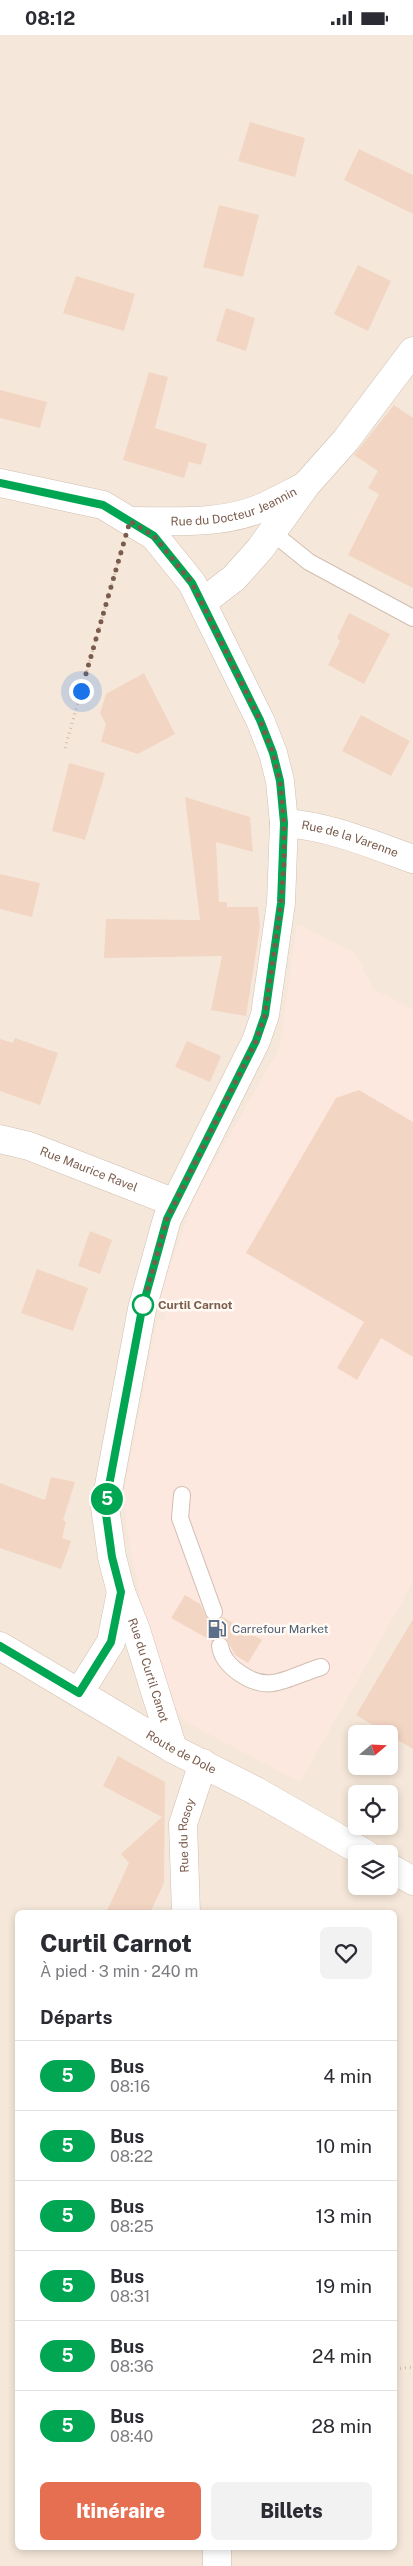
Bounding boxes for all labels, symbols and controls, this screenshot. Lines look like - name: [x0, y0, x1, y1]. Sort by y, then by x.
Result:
- text: 08:12: [25, 7, 75, 29]
- street label: Rue du Docteur Jeannin: [171, 484, 299, 528]
- your location: [69, 679, 94, 704]
- street label: Rue de la Varenne: [300, 818, 400, 860]
- street label: Rue Maurice Ravel: [38, 1144, 140, 1195]
- marker: Curtil Carnot: [132, 1294, 154, 1316]
- place label: Curtil Carnot: [158, 1298, 233, 1312]
- line badge: 5: [91, 1483, 123, 1515]
- text: 5: [101, 1488, 113, 1509]
- street label: Rue du Curtil Canot: [125, 1616, 171, 1724]
- fuel station icon: Carrefour Market: [206, 1618, 228, 1640]
- place label: Carrefour Market: [232, 1622, 329, 1636]
- north arrow: [348, 1725, 398, 1775]
- map controls: [348, 1725, 398, 1895]
- street label: Route de Dole: [143, 1728, 219, 1777]
- button: locate: [348, 1785, 398, 1835]
- street label: Rue du Rosoy: [176, 1796, 198, 1873]
- button: layers: [348, 1845, 398, 1895]
- button: heart: [320, 1927, 372, 1979]
- text: Curtil Carnot: [40, 1929, 192, 1957]
- text: À pied · 3 min · 240 m: [40, 1962, 198, 1981]
- text: Départs: [40, 2006, 112, 2028]
- text: Bus: [110, 2055, 144, 2077]
- text: 5: [61, 2065, 74, 2086]
- text: 4 min: [323, 2065, 372, 2087]
- text: 08:16: [110, 2077, 150, 2096]
- text: Bus: [110, 2125, 144, 2147]
- text: 5: [61, 2135, 74, 2156]
- text: 10 min: [316, 2135, 372, 2157]
- text: 08:22: [110, 2147, 153, 2166]
- text: Bus: [110, 2195, 144, 2217]
- text: 5: [61, 2205, 74, 2226]
- text: 13 min: [315, 2205, 372, 2227]
- text: 08:25: [110, 2217, 154, 2236]
- text: Bus: [110, 2265, 144, 2287]
- text: 5: [61, 2275, 74, 2296]
- text: 19 min: [316, 2275, 372, 2297]
- text: 08:31: [110, 2287, 150, 2306]
- text: Bus: [110, 2335, 144, 2357]
- text: 5: [61, 2345, 74, 2366]
- text: 24 min: [312, 2345, 372, 2367]
- text: 08:36: [110, 2357, 154, 2376]
- text: Bus: [110, 2405, 144, 2427]
- text: 5: [61, 2415, 74, 2436]
- text: 28 min: [312, 2415, 372, 2437]
- text: 08:40: [110, 2427, 153, 2446]
- button: Itinéraire: [40, 2482, 201, 2540]
- button: Billets: [211, 2482, 372, 2540]

